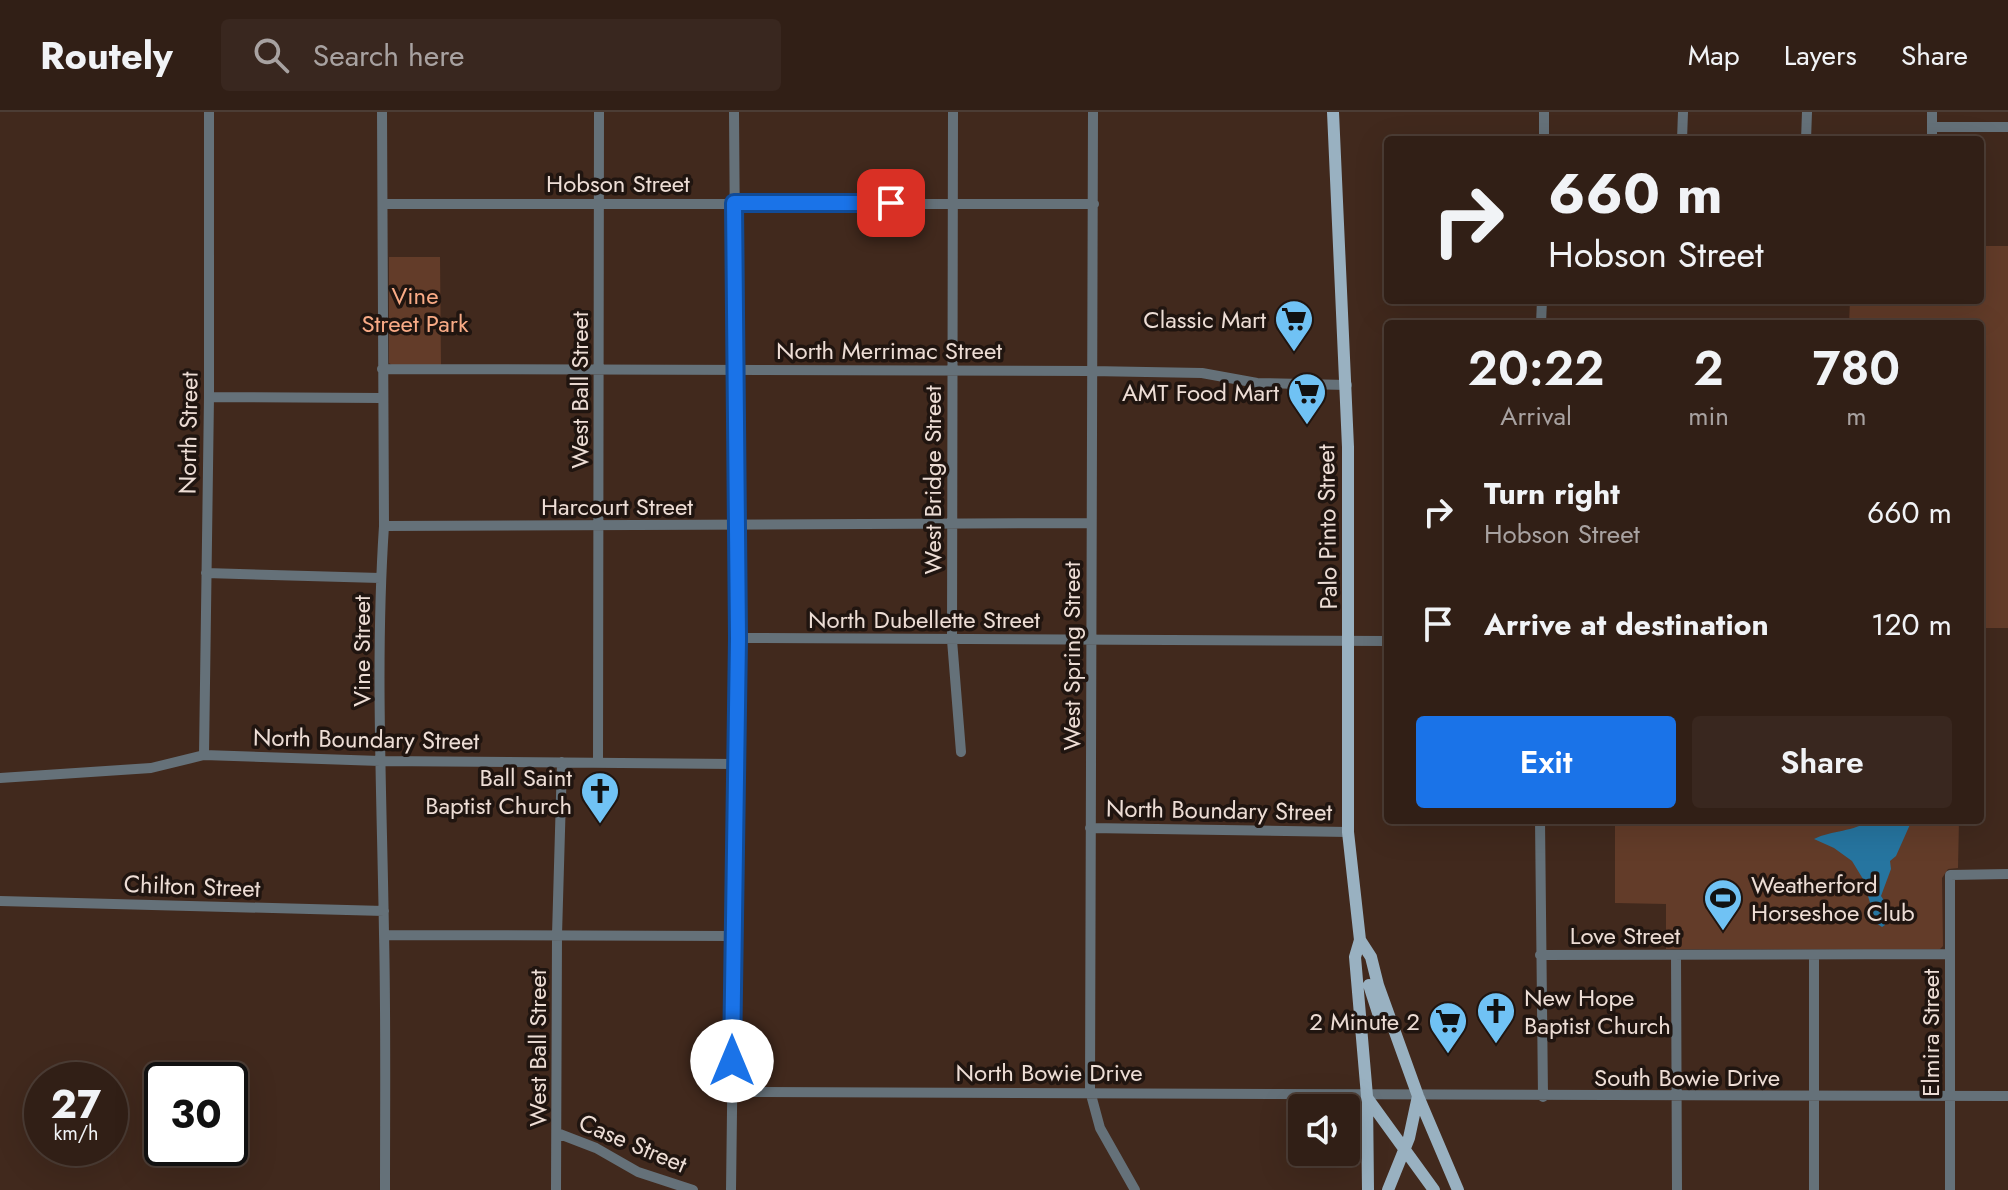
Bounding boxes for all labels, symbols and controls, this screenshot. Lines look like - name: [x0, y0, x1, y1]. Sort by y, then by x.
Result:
- search box: [221, 19, 781, 91]
- text: Routely: [40, 28, 173, 83]
- icon: search: [249, 33, 293, 77]
- text: Search here: [313, 34, 465, 77]
- text: Map: [1688, 35, 1740, 76]
- text: Layers: [1784, 35, 1857, 76]
- text: Share: [1901, 35, 1968, 76]
- text: 660 m: [1548, 153, 1723, 234]
- street label: Hobson Street: [546, 166, 690, 201]
- icon: right: [1416, 168, 1520, 272]
- pin: [857, 169, 925, 237]
- icon: arrive: [869, 181, 913, 225]
- text: Hobson Street: [1548, 228, 1764, 280]
- park label: Vine Street Park: [361, 278, 469, 341]
- supermarket icon: Classic Mart: [1273, 298, 1315, 353]
- place label: Classic Mart: [1143, 302, 1266, 337]
- street label: West Ball Street: [562, 311, 597, 469]
- street label: North Merrimac Street: [776, 333, 1002, 368]
- text: 20:22: [1468, 334, 1604, 403]
- text: 2: [1693, 334, 1724, 403]
- text: 780: [1813, 334, 1900, 403]
- street label: North Street: [169, 371, 207, 495]
- supermarket icon: AMT Food Mart: [1286, 371, 1328, 426]
- place label: AMT Food Mart: [1122, 375, 1279, 410]
- street label: West Bridge Street: [915, 385, 950, 574]
- text: Arrival: [1500, 397, 1572, 435]
- text: min: [1688, 397, 1729, 435]
- text: m: [1846, 397, 1867, 435]
- street label: Palo Pinto Street: [1308, 444, 1346, 610]
- text: Turn right: [1484, 472, 1620, 515]
- street label: Harcourt Street: [541, 489, 693, 524]
- icon: right: [1416, 490, 1460, 534]
- text: 660 m: [1867, 491, 1952, 534]
- text: Hobson Street: [1484, 515, 1640, 553]
- street label: West Spring Street: [1054, 561, 1089, 750]
- street label: Vine Street: [344, 595, 379, 707]
- street label: North Dubellette Street: [808, 602, 1040, 637]
- icon: arrive: [1416, 602, 1460, 646]
- text: Arrive at destination: [1484, 603, 1769, 646]
- text: 120 m: [1871, 603, 1952, 646]
- button: Exit: [1416, 716, 1676, 808]
- button: Share: [1692, 716, 1952, 808]
- street label: North Boundary Street: [253, 720, 480, 758]
- place label: Ball Saint Baptist Church: [425, 760, 572, 823]
- church icon: Ball Saint Baptist Church: [579, 770, 621, 825]
- street label: North Boundary Street: [1106, 791, 1333, 829]
- street label: Chilton Street: [123, 866, 261, 906]
- place label: Weatherford Horseshoe Club: [1751, 867, 1915, 930]
- sports icon: Weatherford Horseshoe Club: [1702, 877, 1744, 932]
- street label: Love Street: [1570, 918, 1681, 953]
- street label: West Ball Street: [520, 969, 555, 1127]
- street label: Elmira Street: [1913, 969, 1948, 1097]
- place label: New Hope Baptist Church: [1524, 980, 1671, 1043]
- church icon: New Hope Baptist Church: [1475, 990, 1517, 1045]
- supermarket icon: 2 Minute 2: [1427, 1000, 1469, 1055]
- place label: 2 Minute 2: [1309, 1004, 1420, 1039]
- position arrow: [690, 1019, 774, 1103]
- street label: North Bowie Drive: [955, 1055, 1143, 1090]
- street label: South Bowie Drive: [1594, 1060, 1780, 1095]
- speed limit sign: 30: [144, 1062, 248, 1166]
- text: 27: [51, 1075, 101, 1133]
- map controls: [1288, 1094, 1360, 1166]
- button: sound: [1288, 1094, 1360, 1166]
- street label: Case Street: [573, 1105, 693, 1182]
- text: km/h: [53, 1119, 99, 1148]

